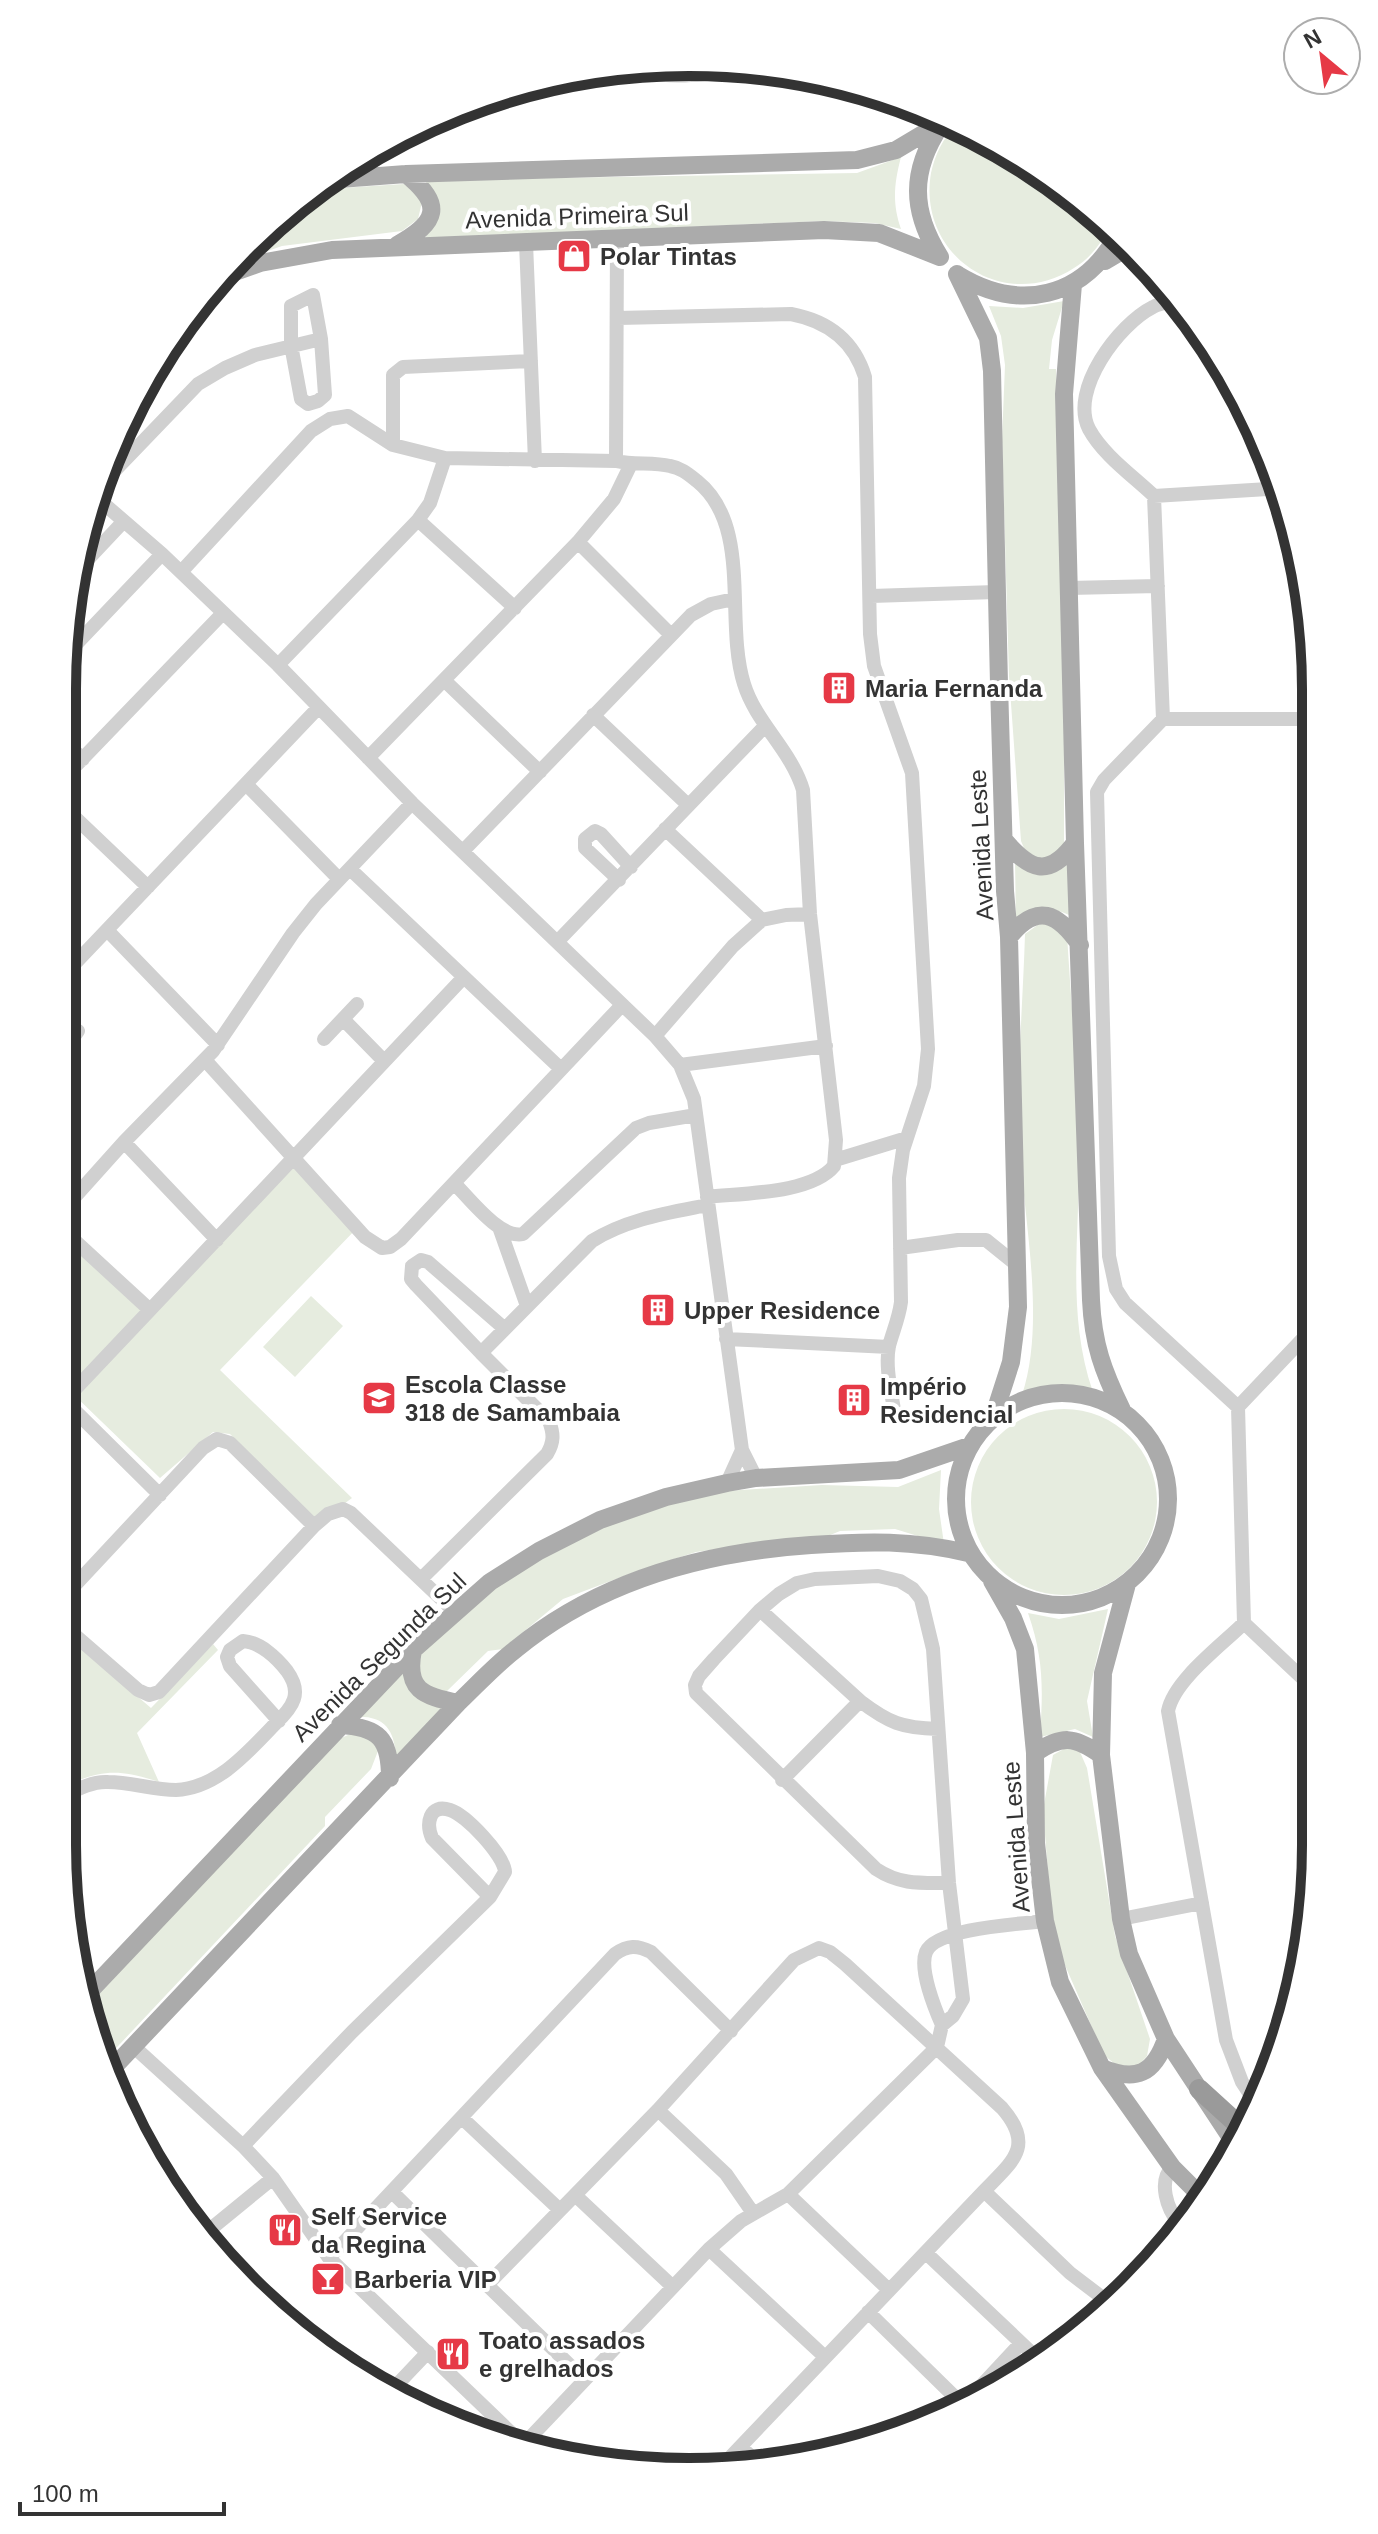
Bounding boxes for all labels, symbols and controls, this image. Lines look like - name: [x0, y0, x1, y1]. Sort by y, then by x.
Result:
- north arrow: [1282, 16, 1362, 96]
- text: N: [1300, 24, 1326, 54]
- street label: Avenida Primeira Sul: [465, 199, 689, 233]
- shop icon: Polar Tintas: [555, 237, 593, 275]
- place label: Polar Tintas: [600, 243, 737, 270]
- building icon: Maria Fernanda: [820, 669, 858, 707]
- place label: Maria Fernanda: [865, 675, 1043, 702]
- street label: Avenida Leste: [964, 769, 998, 921]
- building icon: Upper Residence: [639, 1291, 677, 1329]
- place label: Upper Residence: [684, 1297, 880, 1324]
- place label: Escola Classe 318 de Samambaia: [405, 1371, 620, 1426]
- place label: Império Residencial: [880, 1373, 1013, 1428]
- school or university icon: Escola Classe 318 de Samambaia: [360, 1379, 398, 1417]
- building icon: Império Residencial: [835, 1381, 873, 1419]
- street label: Avenida Segunda Sul: [287, 1567, 471, 1747]
- street label: Avenida Leste: [997, 1760, 1035, 1914]
- place label: Self Service da Regina: [311, 2203, 447, 2258]
- restaurant icon: Self Service da Regina: [266, 2211, 304, 2249]
- bar icon: Barberia VIP: [309, 2260, 347, 2298]
- place label: Barberia VIP: [354, 2266, 497, 2293]
- place label: Toato assados e grelhados: [479, 2327, 645, 2382]
- restaurant icon: Toato assados e grelhados: [434, 2335, 472, 2373]
- scale bar: [20, 2466, 224, 2516]
- text: 100 m: [32, 2480, 99, 2507]

